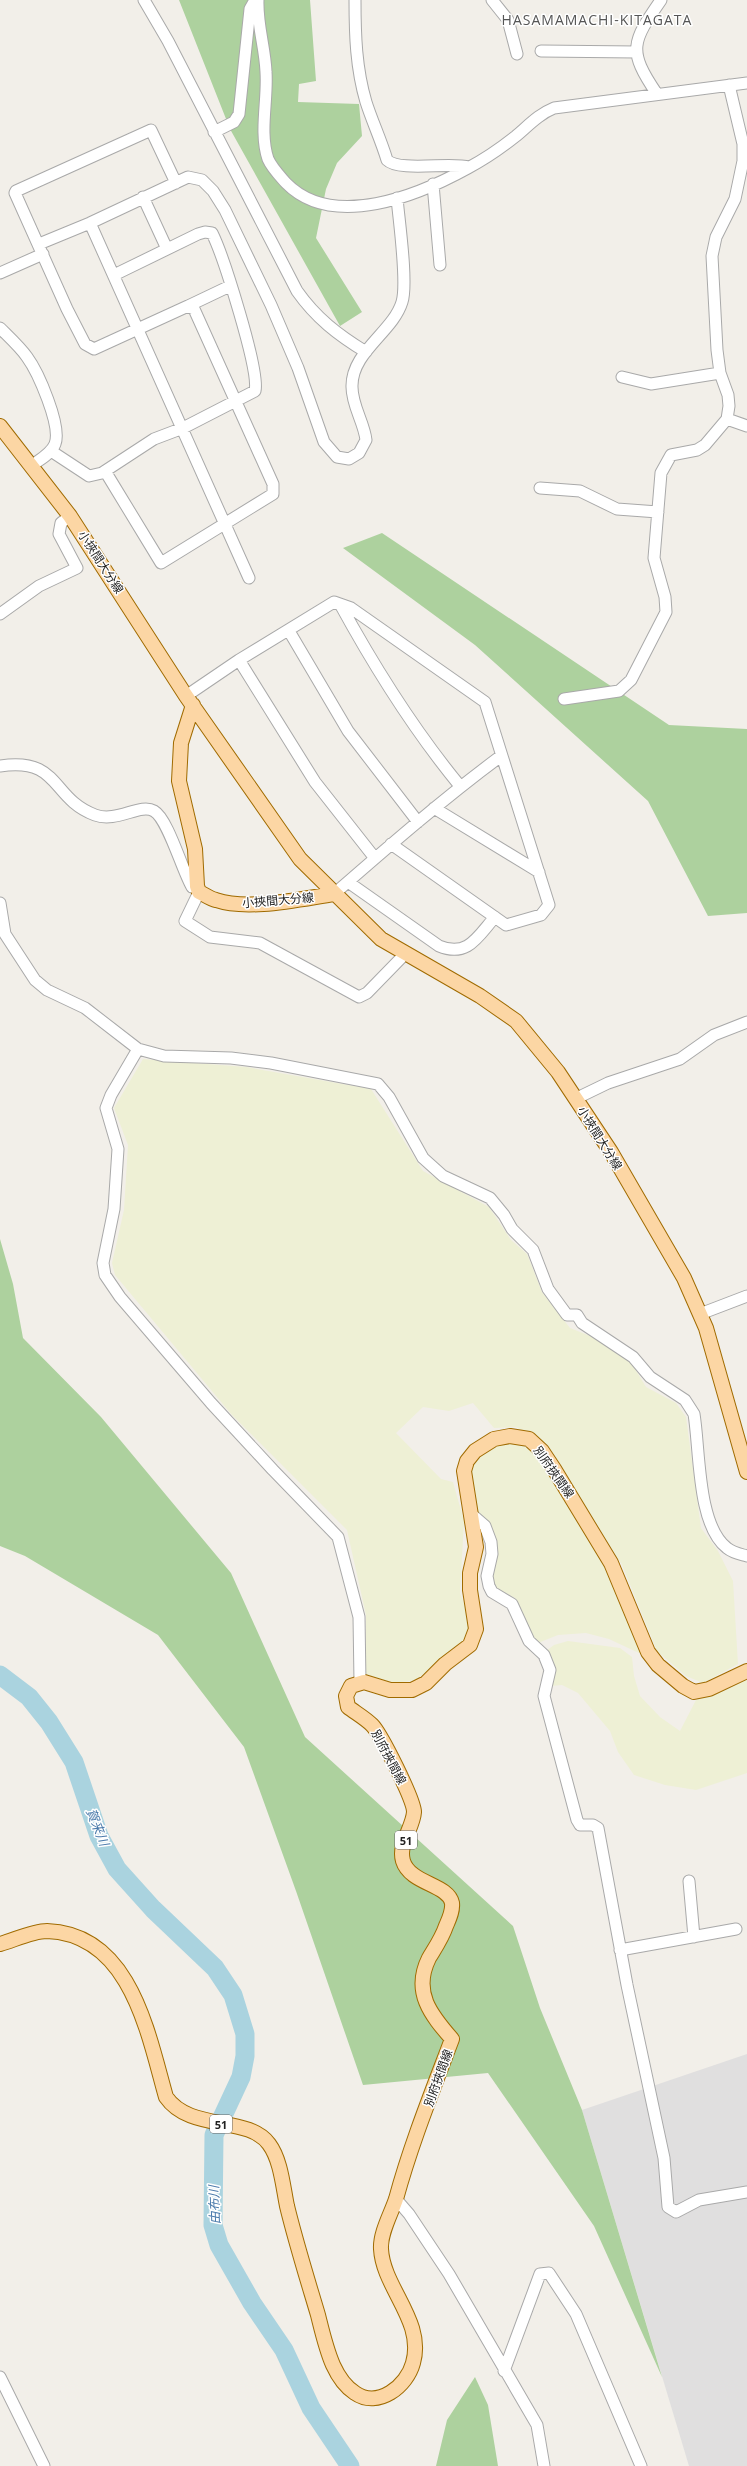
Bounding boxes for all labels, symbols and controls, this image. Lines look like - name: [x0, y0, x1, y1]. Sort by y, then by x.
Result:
- district label: HASAMAMACHI-KITAGATA: [502, 10, 692, 29]
- street label: 小挾間大分線: [74, 527, 128, 597]
- street label: 小挾間大分線: [241, 888, 315, 912]
- street label: 小挾間大分線: [574, 1103, 626, 1173]
- street label: 別府挾間線: [530, 1443, 578, 1501]
- street label: 別府挾間線: [367, 1727, 411, 1787]
- water label: 賀来川: [82, 1806, 114, 1850]
- road number: 51: [395, 1831, 417, 1849]
- street label: 別府挾間線: [420, 2047, 456, 2109]
- road number: 51: [210, 2115, 232, 2133]
- water label: 由布川: [204, 2183, 224, 2225]

